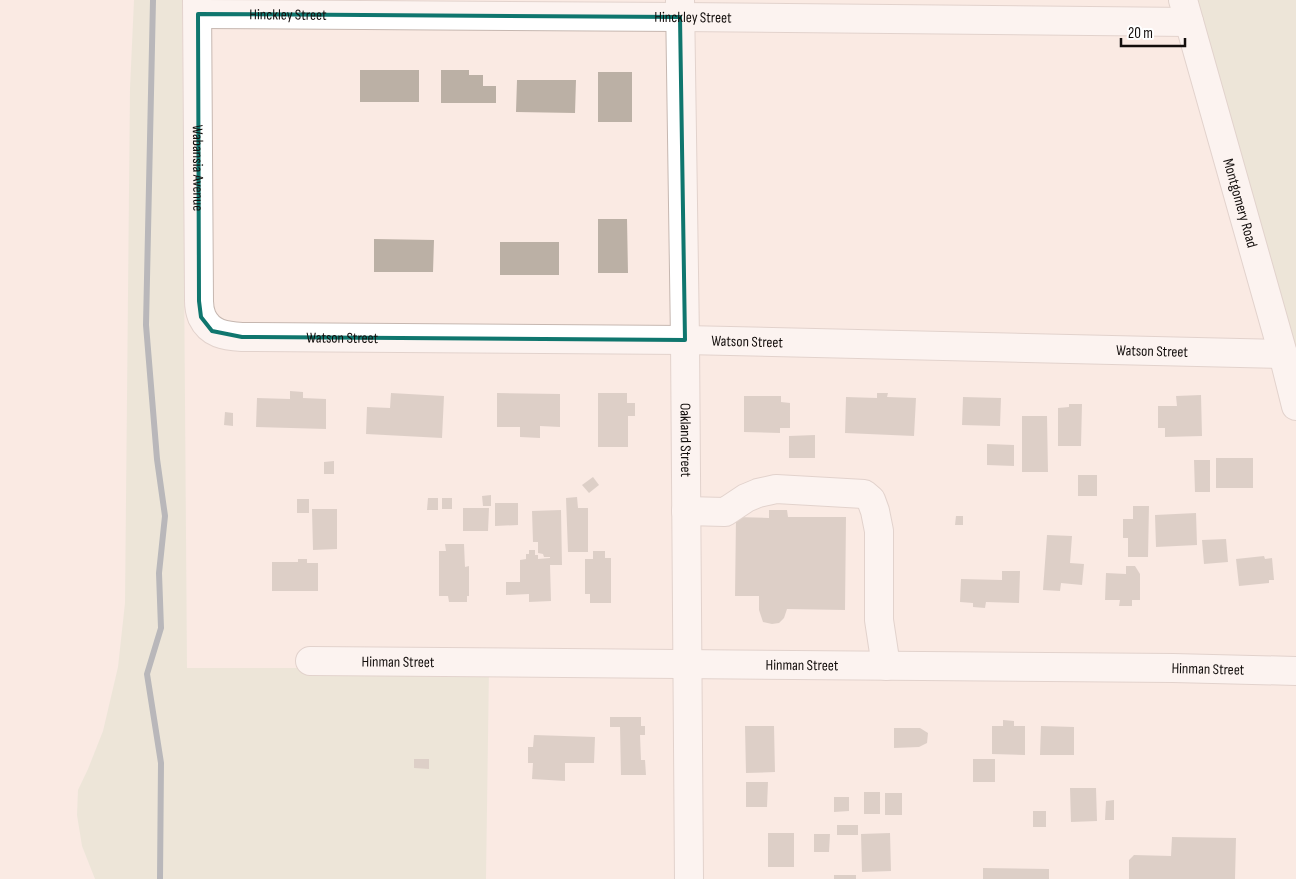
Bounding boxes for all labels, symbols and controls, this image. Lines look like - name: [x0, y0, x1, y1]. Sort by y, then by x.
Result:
- street label: Hinckley Street: [249, 5, 327, 25]
- street label: Hinckley Street: [654, 8, 732, 28]
- scale bar: [1121, 15, 1185, 47]
- text: 20 m: [1128, 24, 1153, 43]
- street label: Wabansia Avenue: [188, 125, 207, 211]
- street label: Montgomery Road: [1218, 156, 1261, 250]
- street label: Watson Street: [306, 328, 379, 348]
- street label: Watson Street: [711, 332, 784, 352]
- street label: Watson Street: [1116, 341, 1189, 362]
- street label: Oakland Street: [675, 403, 695, 478]
- street label: Hinman Street: [362, 652, 435, 672]
- street label: Hinman Street: [766, 656, 839, 675]
- street label: Hinman Street: [1171, 659, 1245, 680]

